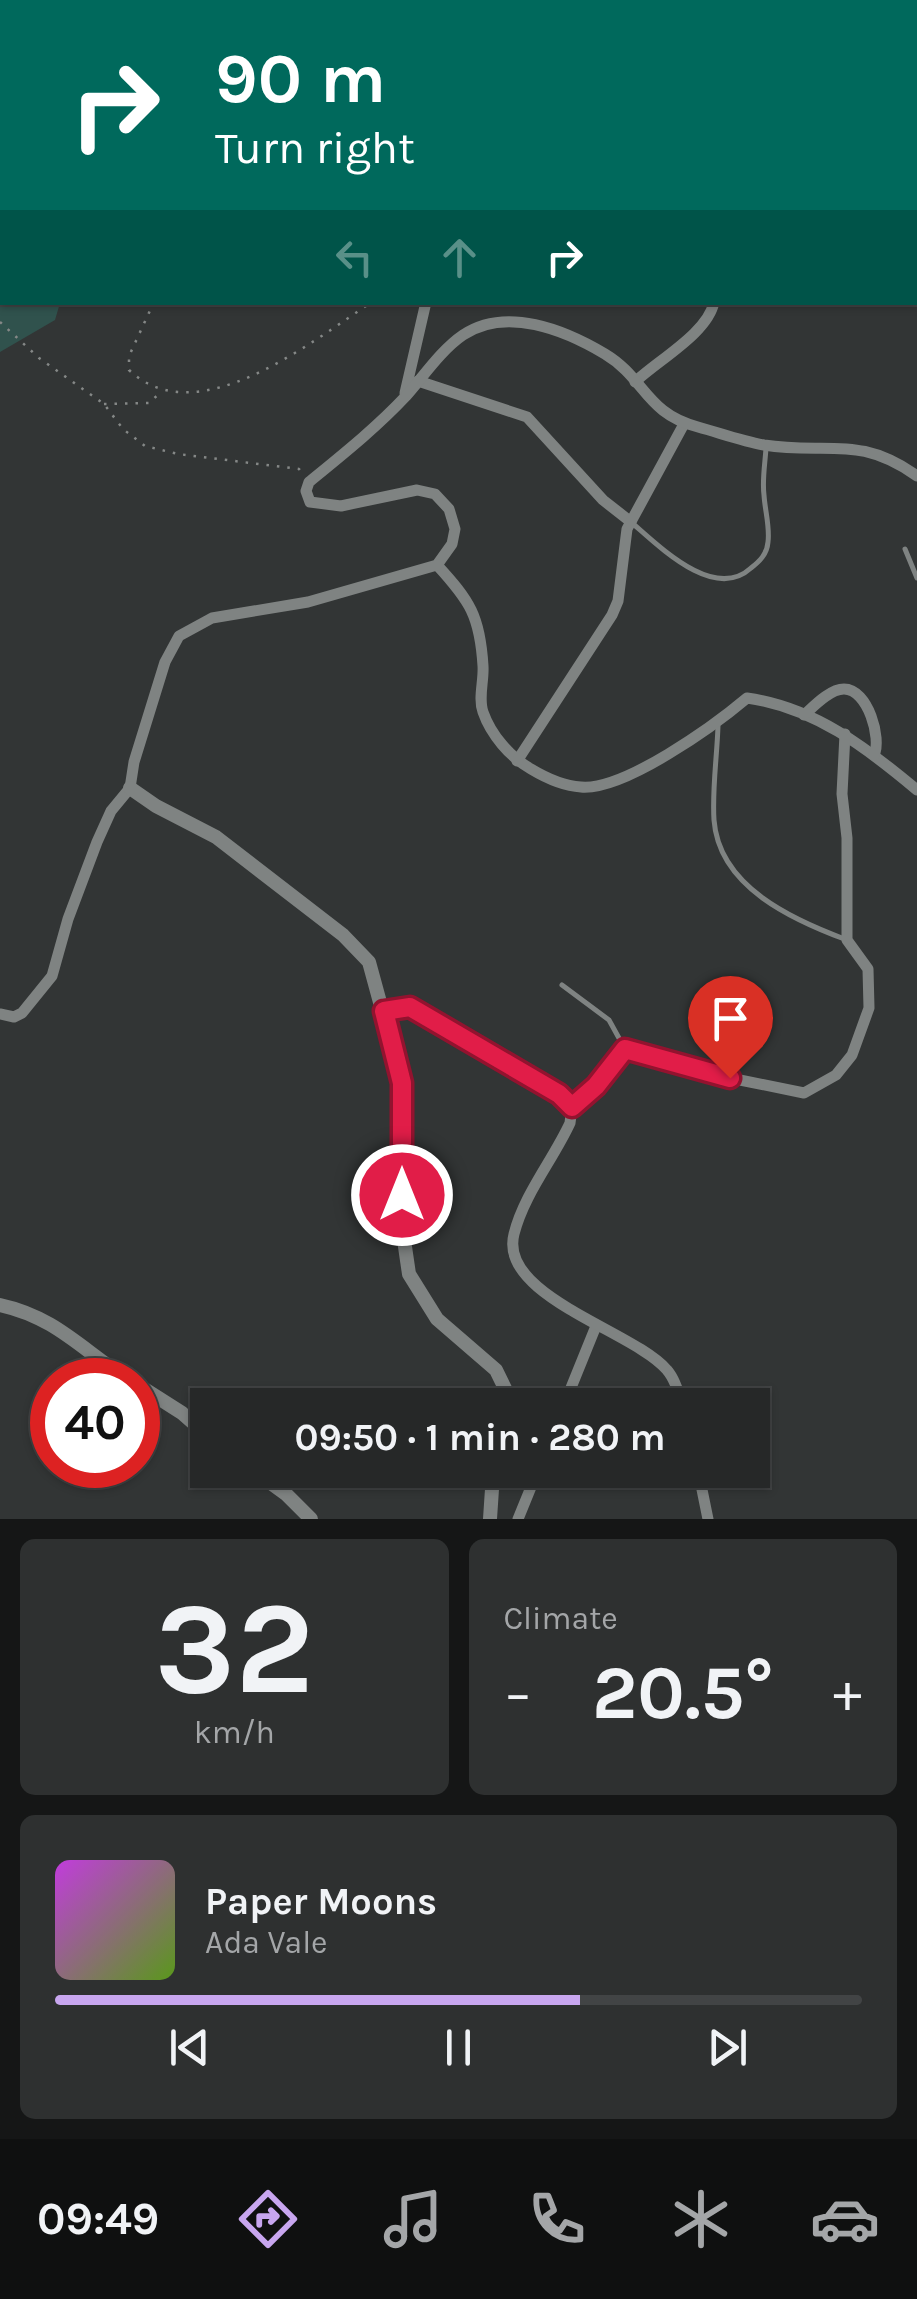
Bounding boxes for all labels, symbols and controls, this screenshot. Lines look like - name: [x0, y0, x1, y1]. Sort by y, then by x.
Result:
- text: 90 m: [215, 38, 386, 120]
- icon: right: [50, 40, 180, 170]
- text: Turn right: [215, 122, 415, 174]
- icon: left: [327, 230, 382, 285]
- icon: ahead: [432, 230, 487, 285]
- icon: right: [537, 230, 592, 285]
- pin: [688, 976, 773, 1079]
- icon: arrive: [703, 991, 758, 1046]
- position arrow: [350, 1143, 454, 1247]
- speed limit sign: 40: [30, 1358, 160, 1488]
- text: 09:50 · 1 min · 280 m: [294, 1415, 666, 1460]
- text: 32: [154, 1573, 314, 1725]
- text: Climate: [504, 1600, 618, 1637]
- text: 20.5°: [592, 1649, 774, 1737]
- text: −: [504, 1661, 532, 1725]
- text: +: [833, 1661, 862, 1725]
- text: km/h: [194, 1714, 275, 1751]
- text: Paper Moons: [205, 1879, 437, 1924]
- text: Ada Vale: [205, 1924, 328, 1961]
- icon: previous: [162, 2020, 217, 2075]
- icon: pause: [431, 2020, 486, 2075]
- icon: next: [700, 2020, 755, 2075]
- icon: directions: [233, 2184, 303, 2254]
- icon: music: [378, 2184, 448, 2254]
- icon: phone: [522, 2184, 592, 2254]
- icon: climate: [666, 2184, 736, 2254]
- icon: car: [810, 2184, 880, 2254]
- text: 09:49: [37, 2193, 159, 2245]

